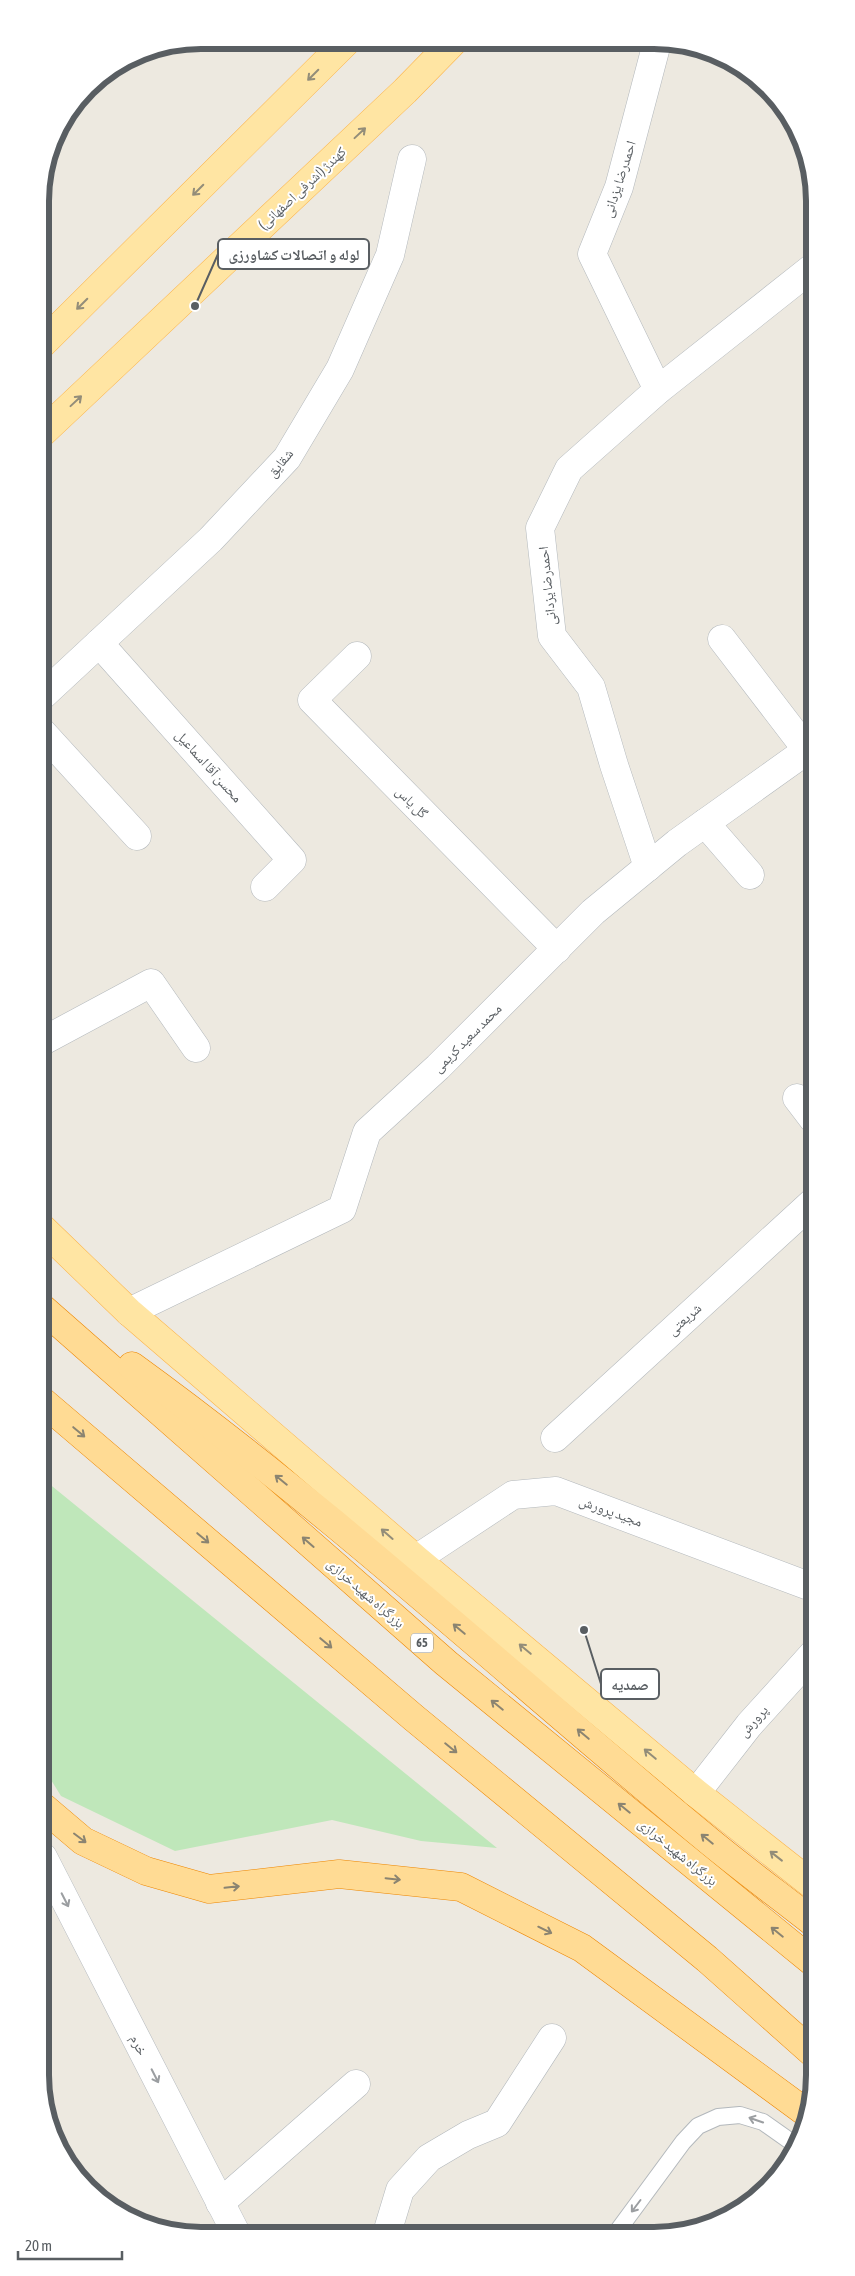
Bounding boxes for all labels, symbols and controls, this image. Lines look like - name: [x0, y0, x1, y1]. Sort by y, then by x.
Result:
- one-way arrow: [307, 69, 319, 81]
- one-way arrow: [354, 127, 366, 139]
- street label: احمدرضا یزدانی: [599, 139, 640, 220]
- street label: کهندژ (اشرفی اصفهانی): [255, 143, 350, 233]
- one-way arrow: [191, 184, 204, 196]
- callout: لوله و اتصالات کشاورزی: [218, 239, 369, 269]
- text: لوله و اتصالات کشاورزی: [229, 246, 359, 264]
- one-way arrow: [76, 298, 88, 310]
- one-way arrow: [70, 395, 83, 407]
- street label: شقایق: [264, 446, 298, 482]
- street label: احمدرضا یزدانی: [535, 545, 560, 626]
- street label: محسن آقا اسماعیل: [172, 726, 246, 806]
- street label: گل یاس: [392, 783, 431, 822]
- street label: محمد سعید کریمی: [429, 1000, 505, 1076]
- street label: شریعتی: [664, 1300, 705, 1339]
- one-way arrow: [73, 1426, 86, 1438]
- one-way arrow: [275, 1475, 288, 1486]
- street label: مجید پرورش: [577, 1492, 645, 1531]
- one-way arrow: [381, 1529, 394, 1540]
- one-way arrow: [196, 1532, 209, 1543]
- one-way arrow: [302, 1537, 315, 1548]
- street label: بزرگراه شهید خرازی: [323, 1555, 408, 1632]
- one-way arrow: [453, 1623, 466, 1634]
- road number: 65: [411, 1634, 433, 1652]
- one-way arrow: [320, 1637, 333, 1649]
- one-way arrow: [519, 1644, 532, 1655]
- callout: صمدیه: [601, 1669, 659, 1699]
- text: صمدیه: [611, 1676, 649, 1693]
- one-way arrow: [491, 1700, 504, 1711]
- street label: پرورش: [735, 1702, 772, 1741]
- one-way arrow: [577, 1729, 590, 1740]
- one-way arrow: [444, 1742, 457, 1753]
- one-way arrow: [643, 1748, 656, 1759]
- one-way arrow: [617, 1802, 630, 1813]
- street label: بزرگراه شهید خرازی: [634, 1815, 721, 1890]
- one-way arrow: [73, 1833, 87, 1843]
- one-way arrow: [701, 1834, 714, 1845]
- one-way arrow: [770, 1850, 783, 1861]
- one-way arrow: [385, 1874, 401, 1884]
- one-way arrow: [224, 1882, 240, 1892]
- one-way arrow: [60, 1893, 70, 1908]
- one-way arrow: [537, 1926, 552, 1935]
- one-way arrow: [771, 1927, 784, 1938]
- street label: خرم: [125, 2032, 151, 2059]
- one-way arrow: [151, 2068, 160, 2083]
- one-way arrow: [749, 2115, 765, 2124]
- one-way arrow: [631, 2199, 641, 2213]
- scale bar: [18, 2228, 121, 2260]
- text: 20 m: [25, 2237, 52, 2254]

